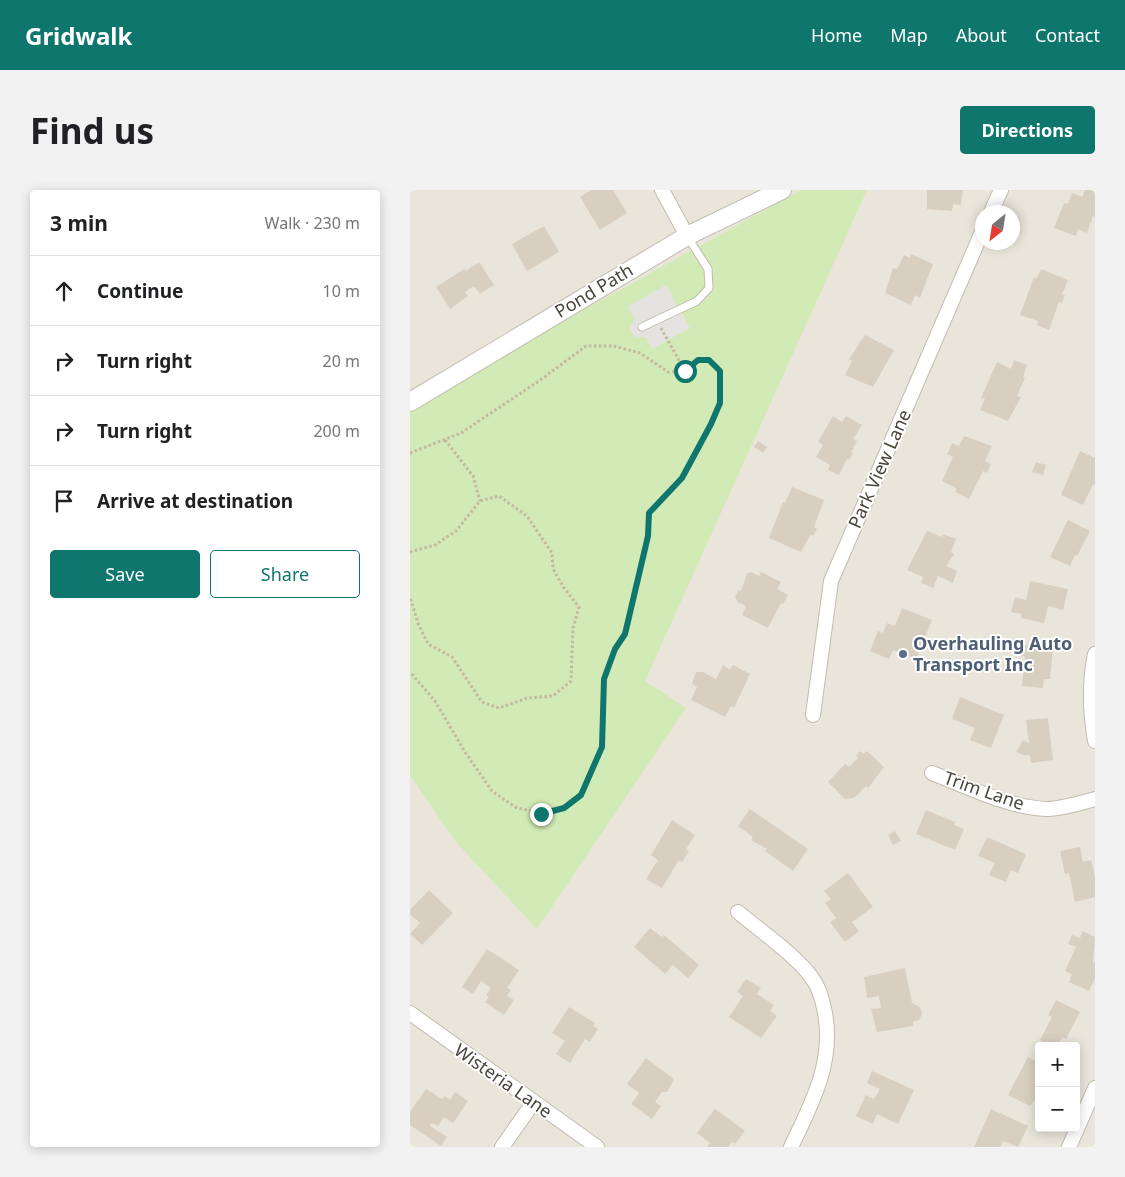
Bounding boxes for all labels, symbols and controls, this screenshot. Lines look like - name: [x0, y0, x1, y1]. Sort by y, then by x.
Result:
- text: Gridwalk: [25, 19, 132, 52]
- text: Home: [811, 23, 862, 47]
- text: Map: [890, 23, 928, 47]
- text: About: [956, 23, 1007, 47]
- text: Contact: [1035, 23, 1100, 47]
- button: Directions: [960, 106, 1095, 154]
- text: Find us: [30, 107, 154, 154]
- north arrow: [975, 205, 1020, 250]
- text: 3 min: [50, 209, 108, 237]
- text: Walk · 230 m: [265, 212, 360, 234]
- street label: Pond Path: [550, 257, 637, 323]
- icon: ahead: [50, 277, 78, 305]
- text: Continue: [97, 278, 183, 304]
- text: 10 m: [323, 280, 360, 302]
- icon: right: [50, 347, 78, 375]
- text: Turn right: [97, 348, 192, 374]
- text: 20 m: [323, 350, 360, 372]
- route start: [674, 360, 697, 383]
- street label: Park View Lane: [842, 405, 916, 532]
- icon: right: [50, 417, 78, 445]
- text: Turn right: [97, 418, 192, 444]
- text: 200 m: [313, 420, 360, 442]
- icon: arrive: [50, 487, 78, 515]
- text: Arrive at destination: [97, 488, 293, 514]
- button: Save: [50, 550, 200, 598]
- button: Share: [210, 550, 360, 598]
- place label: Overhauling Auto Transport Inc: [913, 631, 1072, 676]
- marker: Overhauling Auto Transport Inc: [897, 648, 909, 660]
- street label: Trim Lane: [941, 765, 1028, 815]
- route end: [530, 803, 553, 826]
- street label: Wisteria Lane: [450, 1038, 557, 1123]
- map controls: [1035, 1042, 1080, 1132]
- button: +: [1035, 1042, 1080, 1087]
- button: −: [1035, 1087, 1080, 1132]

